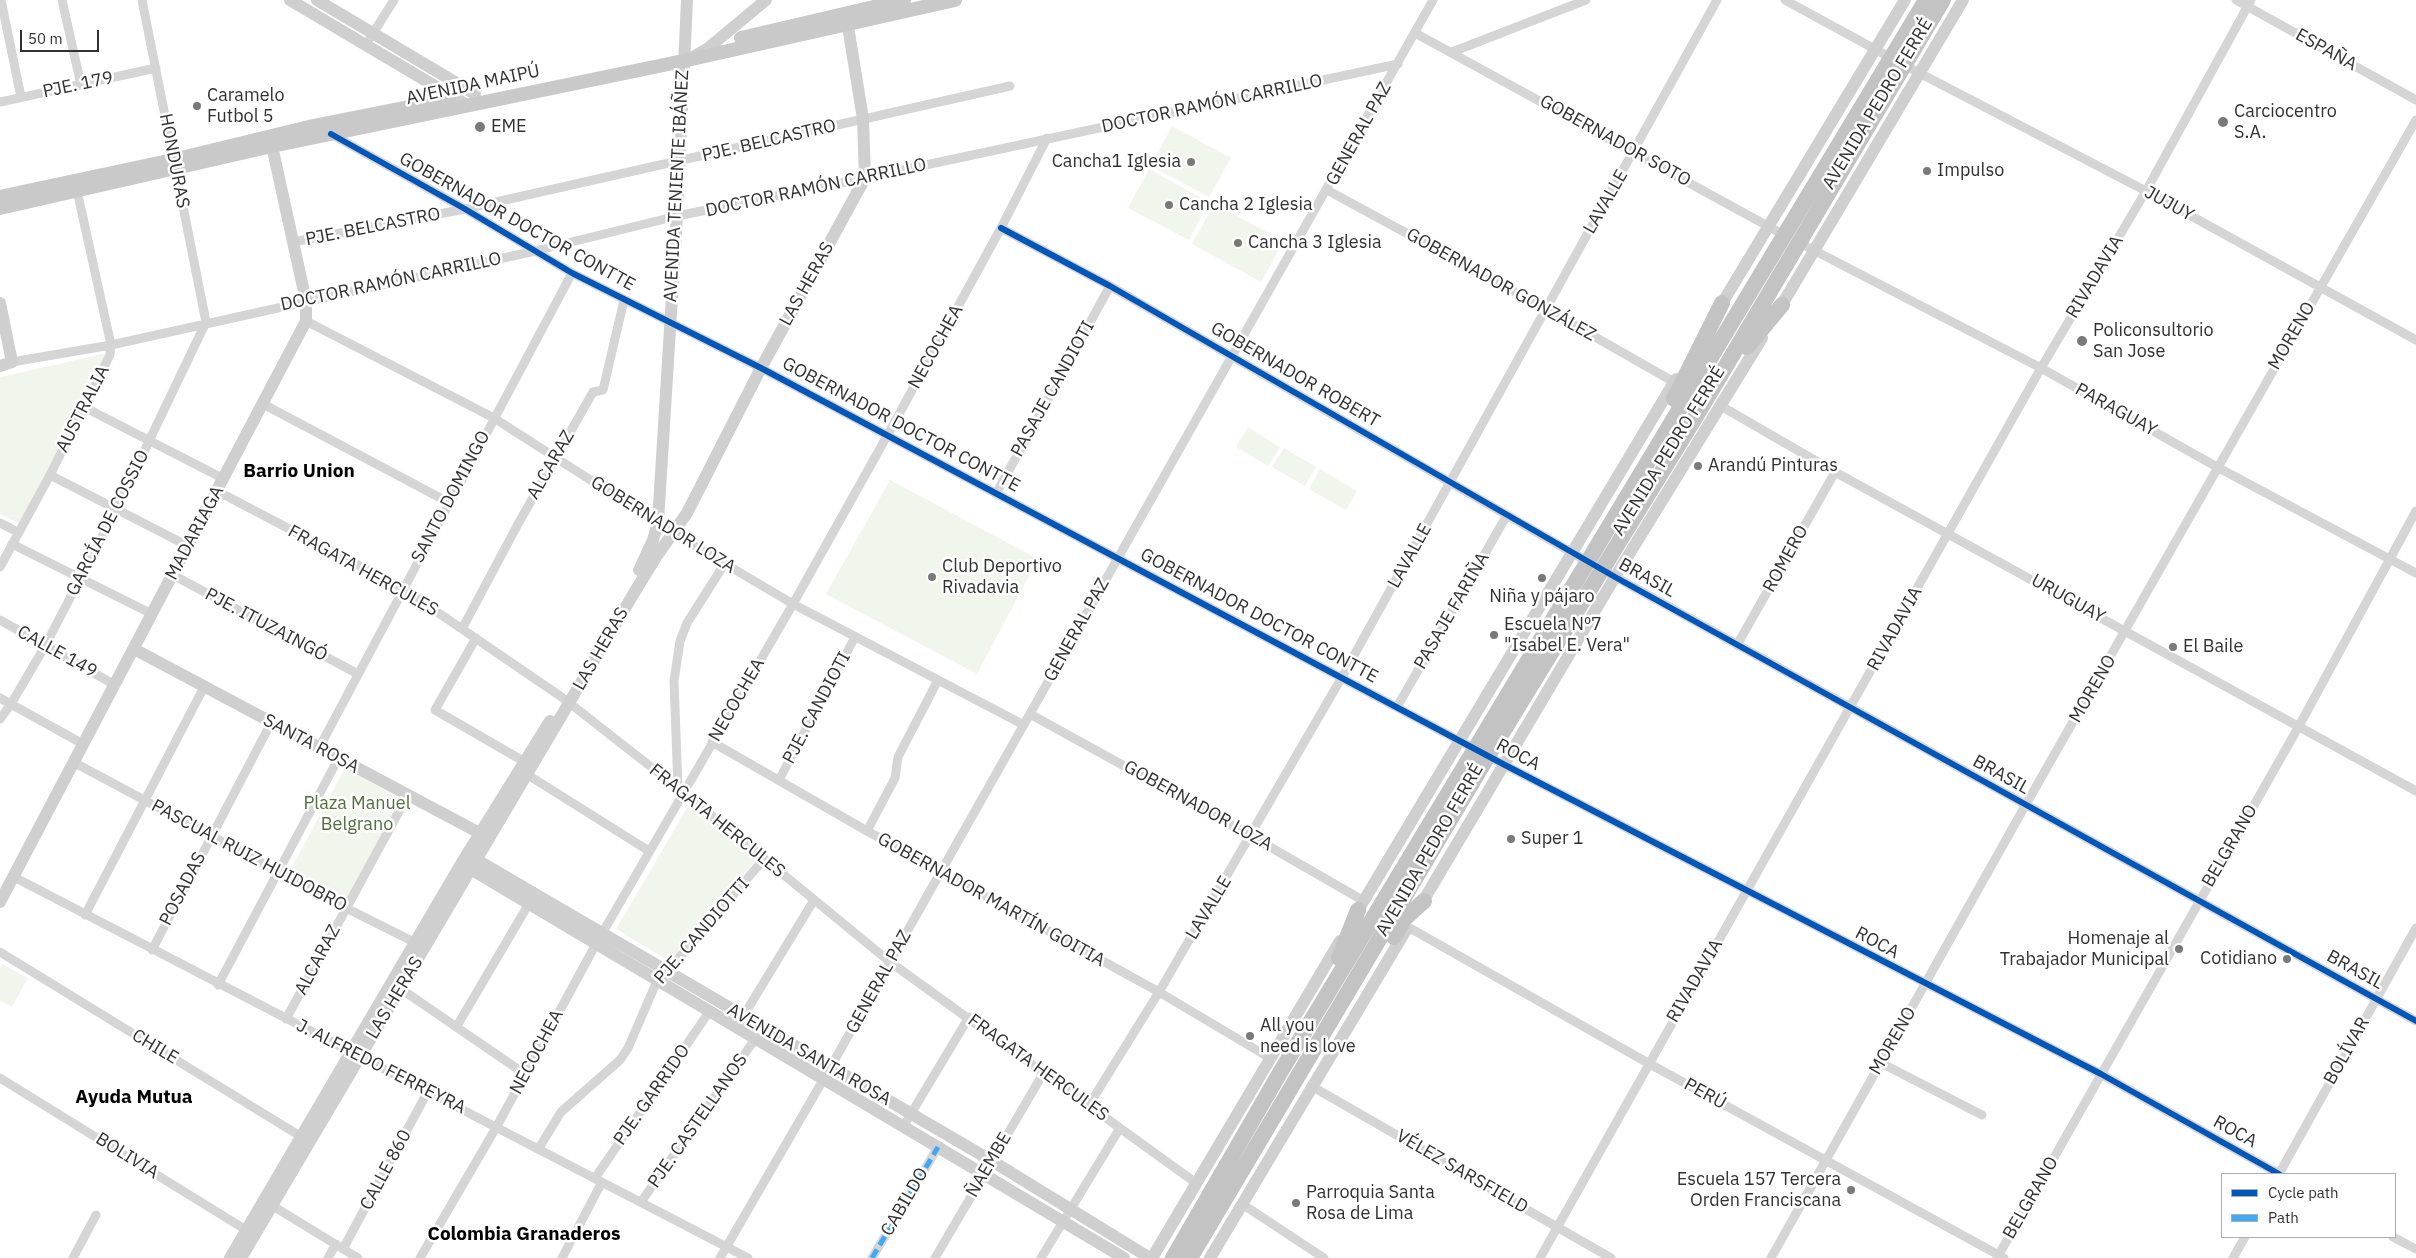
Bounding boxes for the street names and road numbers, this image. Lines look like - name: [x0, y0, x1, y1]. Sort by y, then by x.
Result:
- street label: AVENIDA PEDRO FERRÉ: [1818, 15, 1938, 193]
- street label: ESPAÑA: [2292, 24, 2360, 76]
- street label: AVENIDA MAIPÚ: [404, 60, 542, 110]
- street label: PJE. 179: [41, 67, 115, 103]
- street label: AVENIDA TENIENTE IBÁÑEZ: [660, 69, 694, 303]
- street label: DOCTOR RAMÓN CARRILLO: [1100, 70, 1324, 138]
- street label: GENERAL PAZ: [1322, 79, 1396, 189]
- street label: GOBERNADOR SOTO: [1536, 90, 1694, 192]
- street label: HONDURAS: [154, 112, 194, 210]
- street label: PJE. BELCASTRO: [700, 115, 838, 167]
- street label: GOBERNADOR DOCTOR CONTTE: [395, 148, 639, 296]
- street label: DOCTOR RAMÓN CARRILLO: [704, 154, 928, 222]
- street label: LAVALLE: [1579, 166, 1633, 238]
- street label: JUJUY: [2141, 182, 2197, 226]
- street label: PJE. BELCASTRO: [304, 203, 442, 251]
- street label: GOBERNADOR GONZÁLEZ: [1402, 224, 1600, 346]
- street label: RIVADAVIA: [2062, 232, 2128, 322]
- street label: LAS HERAS: [775, 238, 839, 330]
- street label: DOCTOR RAMÓN CARRILLO: [279, 248, 503, 316]
- street label: MORENO: [2264, 298, 2320, 374]
- street label: NECOCHEA: [904, 301, 968, 393]
- street label: PASAJE CANDIOTI: [1007, 317, 1099, 461]
- street label: GOBERNADOR ROBERT: [1207, 318, 1383, 432]
- street label: GOBERNADOR DOCTOR CONTTE: [778, 353, 1024, 497]
- street label: AUSTRALIA: [52, 362, 114, 456]
- street label: AVENIDA PEDRO FERRÉ: [1608, 362, 1730, 540]
- street label: PARAGUAY: [2071, 379, 2161, 441]
- street label: SANTO DOMINGO: [407, 427, 495, 567]
- street label: ALCARAZ: [523, 427, 579, 503]
- street label: GARCÍA DE COSSIO: [62, 446, 154, 600]
- street label: GOBERNADOR LOZA: [587, 472, 739, 578]
- street label: MADARIAGA: [161, 482, 229, 584]
- street label: LAVALLE: [1383, 520, 1437, 592]
- street label: FRAGATA HERCULES: [284, 521, 442, 621]
- street label: ROMERO: [1759, 522, 1813, 596]
- street label: GOBERNADOR DOCTOR CONTTE: [1136, 544, 1382, 688]
- street label: PASAJE FARIÑA: [1410, 549, 1494, 673]
- street label: BRASIL: [1615, 554, 1679, 602]
- street label: URUGUAY: [2027, 570, 2109, 628]
- street label: GENERAL PAZ: [1040, 575, 1114, 685]
- street label: RIVADAVIA: [1863, 583, 1927, 675]
- street label: PJE. ITUZAINGÓ: [201, 584, 331, 666]
- street label: LAS HERAS: [569, 604, 633, 694]
- street label: CALLE 149: [13, 621, 101, 683]
- street label: PJE. CANDIOTI: [778, 648, 856, 768]
- street label: MORENO: [2065, 651, 2121, 727]
- street label: NECOCHEA: [704, 654, 770, 746]
- street label: SANTA ROSA: [259, 710, 363, 778]
- street label: ROCA: [1492, 734, 1544, 776]
- street label: BRASIL: [1969, 751, 2033, 799]
- street label: GOBERNADOR LOZA: [1120, 756, 1276, 856]
- street label: FRAGATA HERCULES: [645, 760, 789, 882]
- street label: AVENIDA PEDRO FERRÉ: [1372, 760, 1488, 940]
- street label: PASCUAL RUIZ HUIDOBRO: [148, 795, 350, 917]
- street label: BELGRANO: [2198, 801, 2262, 891]
- street label: GOBERNADOR MARTÍN GOITIA: [874, 828, 1108, 972]
- street label: POSADAS: [155, 849, 211, 929]
- street label: LAVALLE: [1182, 872, 1236, 944]
- street label: PJE. CANDIOTTI: [650, 873, 754, 989]
- street label: ALCARAZ: [291, 921, 345, 999]
- street label: ROCA: [1851, 922, 1903, 964]
- street label: GENERAL PAZ: [842, 927, 916, 1037]
- street label: RIVADAVIA: [1662, 935, 1728, 1027]
- street label: BRASIL: [2323, 946, 2387, 994]
- street label: LAS HERAS: [362, 953, 428, 1043]
- street label: AVENIDA SANTA ROSA: [723, 999, 895, 1111]
- street label: MORENO: [1865, 1003, 1921, 1079]
- street label: NECOCHEA: [506, 1006, 568, 1098]
- street label: FRAGATA HERCULES: [963, 1010, 1113, 1126]
- street label: BOLÍVAR: [2320, 1013, 2374, 1089]
- street label: J. ALFREDO FERREYRA: [293, 1015, 469, 1119]
- street label: CHILE: [128, 1025, 182, 1069]
- street label: PJE. GARRIDO: [609, 1040, 695, 1150]
- street label: PJE. CASTELLANOS: [644, 1050, 752, 1192]
- street label: PERÚ: [1680, 1074, 1730, 1114]
- street label: ROCA: [2209, 1111, 2261, 1153]
- street label: CALLE 860: [356, 1126, 416, 1214]
- street label: VÉLEZ SARSFIELD: [1392, 1126, 1532, 1218]
- street label: BOLIVIA: [91, 1128, 163, 1184]
- street label: ÑAEMBE: [962, 1129, 1016, 1201]
- street label: BELGRANO: [1999, 1153, 2063, 1243]
- street label: CABILDO: [877, 1164, 933, 1240]

